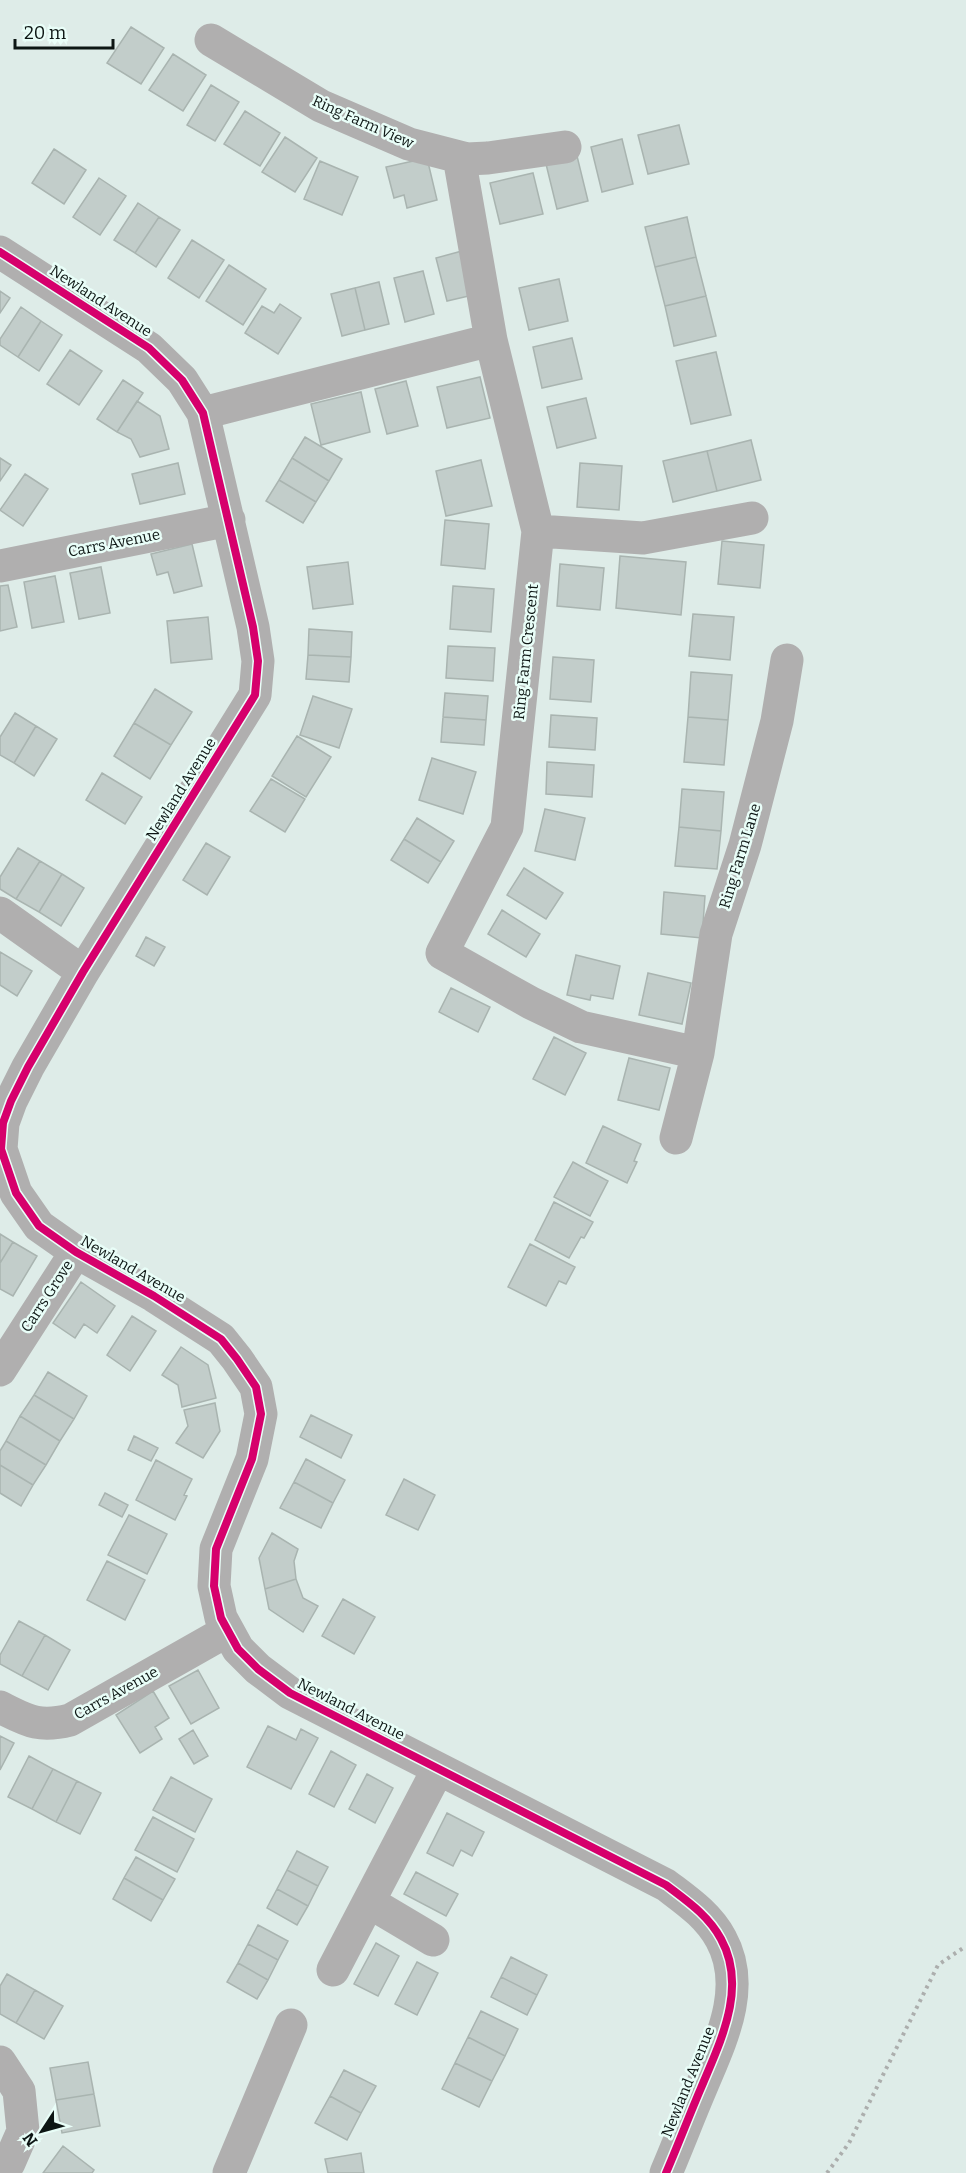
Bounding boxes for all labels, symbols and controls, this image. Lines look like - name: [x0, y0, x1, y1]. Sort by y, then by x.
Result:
- scale bar: [15, 12, 112, 50]
- text: 20 m: [24, 22, 66, 44]
- street label: Ring Farm View: [310, 92, 417, 153]
- street label: Newland Avenue: [47, 261, 155, 341]
- street label: Carrs Avenue: [66, 525, 162, 561]
- street label: Ring Farm Crescent: [510, 583, 542, 721]
- street label: Newland Avenue: [142, 734, 220, 844]
- street label: Ring Farm Lane: [715, 801, 765, 911]
- street label: Newland Avenue: [77, 1232, 189, 1306]
- street label: Carrs Grove: [17, 1257, 77, 1335]
- street label: Carrs Avenue: [71, 1663, 161, 1723]
- street label: Newland Avenue: [294, 1674, 408, 1744]
- street label: Newland Avenue: [658, 2024, 718, 2140]
- north arrow: [12, 2101, 72, 2161]
- text: N: [19, 2129, 42, 2150]

